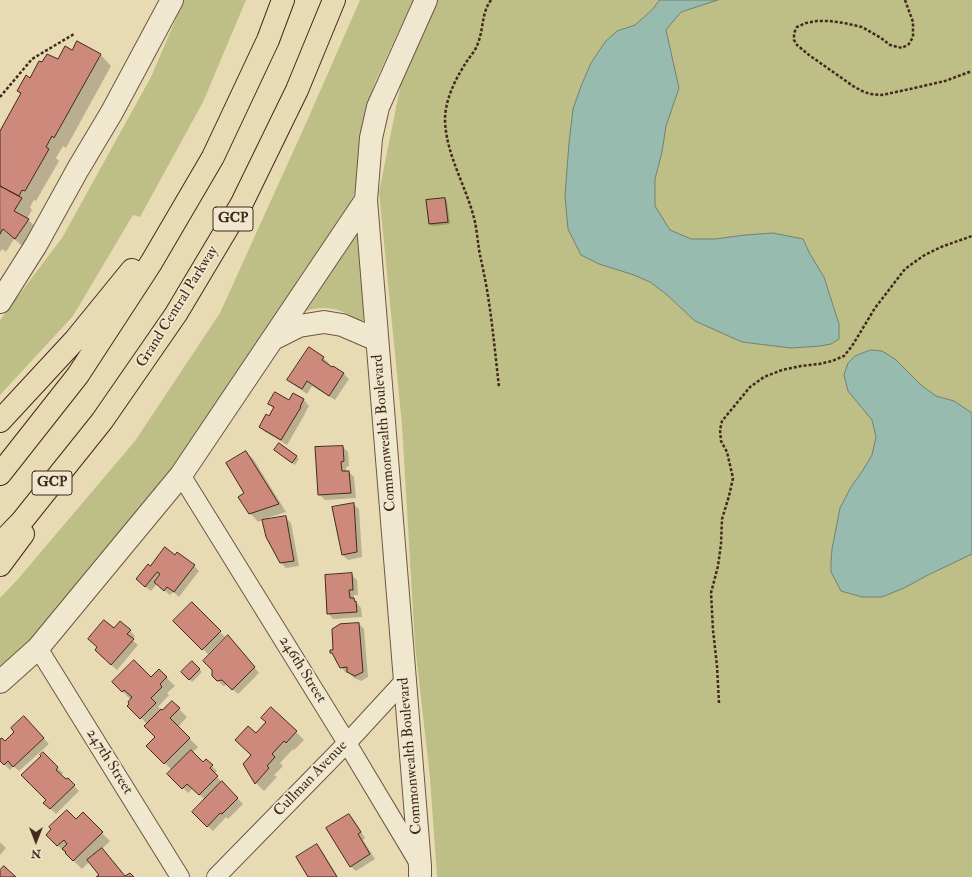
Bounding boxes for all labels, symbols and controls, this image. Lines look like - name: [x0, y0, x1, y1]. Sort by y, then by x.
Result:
- road number: GCP: [213, 207, 253, 231]
- street label: Grand Central Parkway: [133, 243, 223, 371]
- street label: Commonwealth Boulevard: [369, 354, 401, 512]
- road number: GCP: [32, 471, 72, 495]
- street label: 246th Street: [274, 633, 330, 707]
- street label: Commonwealth Boulevard: [395, 677, 427, 835]
- street label: 247th Street: [82, 726, 136, 798]
- street label: Cullman Avenue: [270, 737, 352, 821]
- north arrow: [16, 821, 56, 861]
- text: N: [31, 847, 41, 860]

